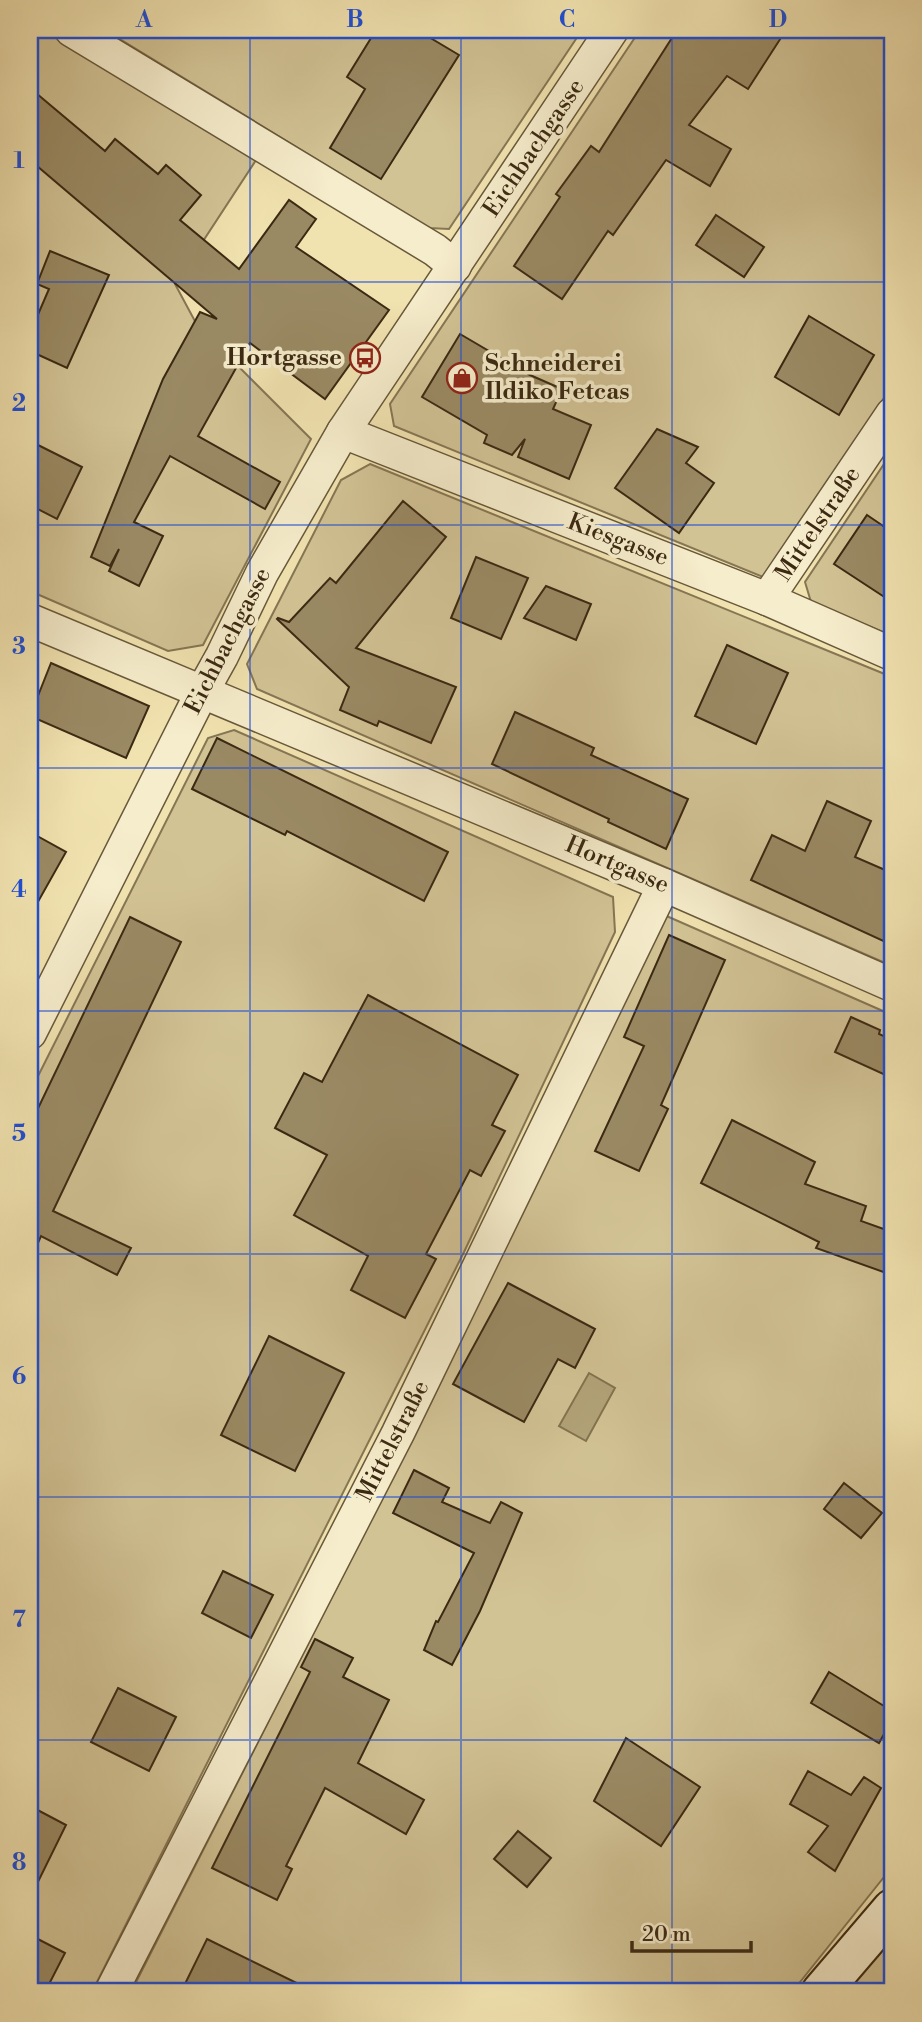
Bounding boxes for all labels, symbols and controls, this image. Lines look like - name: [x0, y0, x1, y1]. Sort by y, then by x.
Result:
- text: A: [135, 6, 153, 34]
- text: B: [346, 6, 364, 34]
- text: C: [559, 6, 575, 34]
- text: D: [769, 6, 787, 34]
- street label: Eichbachgasse: [477, 73, 591, 223]
- text: 1: [13, 147, 25, 175]
- bus stop icon: Hortgasse: [348, 341, 382, 375]
- place label: Hortgasse: [227, 343, 342, 373]
- place label: Schneiderei Ildiko Fetcas: [485, 349, 629, 407]
- shop icon: Schneiderei Ildiko Fetcas: [445, 361, 479, 395]
- text: 2: [12, 390, 26, 418]
- street label: Mittelstraße: [769, 461, 867, 587]
- street label: Kiesgasse: [563, 507, 673, 573]
- street label: Eichbachgasse: [178, 563, 278, 719]
- text: 3: [12, 633, 26, 661]
- street label: Hortgasse: [561, 830, 673, 900]
- text: 4: [11, 876, 27, 904]
- text: 5: [12, 1120, 26, 1148]
- text: 6: [12, 1363, 26, 1391]
- street label: Mittelstraße: [350, 1375, 436, 1507]
- text: 7: [12, 1606, 26, 1634]
- text: 8: [12, 1849, 26, 1877]
- scale bar: [632, 1910, 750, 1954]
- text: 20 m: [642, 1922, 691, 1948]

